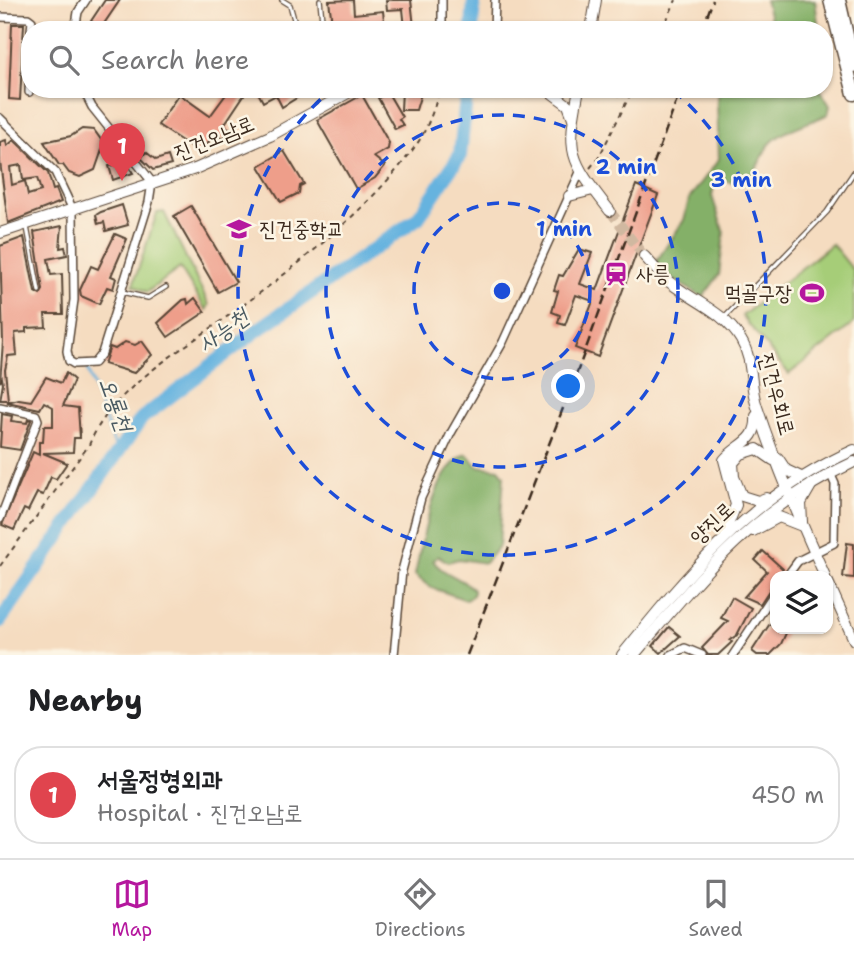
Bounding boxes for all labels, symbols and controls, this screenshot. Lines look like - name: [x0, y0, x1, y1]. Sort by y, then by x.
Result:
- search box: [21, 21, 833, 98]
- icon: search: [45, 41, 83, 79]
- text: Search here: [101, 42, 250, 77]
- street label: 진건오남로: [170, 109, 258, 167]
- pin: 1: [99, 123, 145, 181]
- text: 2 min: [595, 153, 657, 181]
- text: 3 min: [710, 166, 772, 194]
- school or university icon: 진건중학교: [225, 215, 253, 243]
- place label: 진건중학교: [259, 215, 344, 243]
- text: 1 min: [536, 215, 592, 243]
- station icon: 사릉: [602, 260, 630, 288]
- place label: 사릉: [636, 260, 670, 288]
- centre of rings: [490, 279, 514, 303]
- place label: 먹골구장: [724, 279, 792, 307]
- sports icon: 먹골구장: [798, 279, 826, 307]
- water label: 사능천: [192, 300, 256, 358]
- street label: 진건우회로: [753, 350, 801, 438]
- your location: [551, 369, 585, 403]
- water label: 오룡천: [92, 373, 140, 438]
- street label: 양진로: [684, 495, 740, 551]
- map controls: [770, 571, 833, 634]
- button: layers: [770, 571, 833, 634]
- text: Nearby: [28, 680, 143, 721]
- text: 서울정형외과: [97, 762, 223, 797]
- text: 1: [48, 780, 58, 810]
- text: 450 m: [751, 780, 824, 810]
- text: Hospital · 진건오남로: [97, 798, 303, 828]
- tab: Map: [111, 875, 152, 942]
- tab: Directions: [375, 875, 466, 942]
- tab: Saved: [689, 875, 743, 942]

